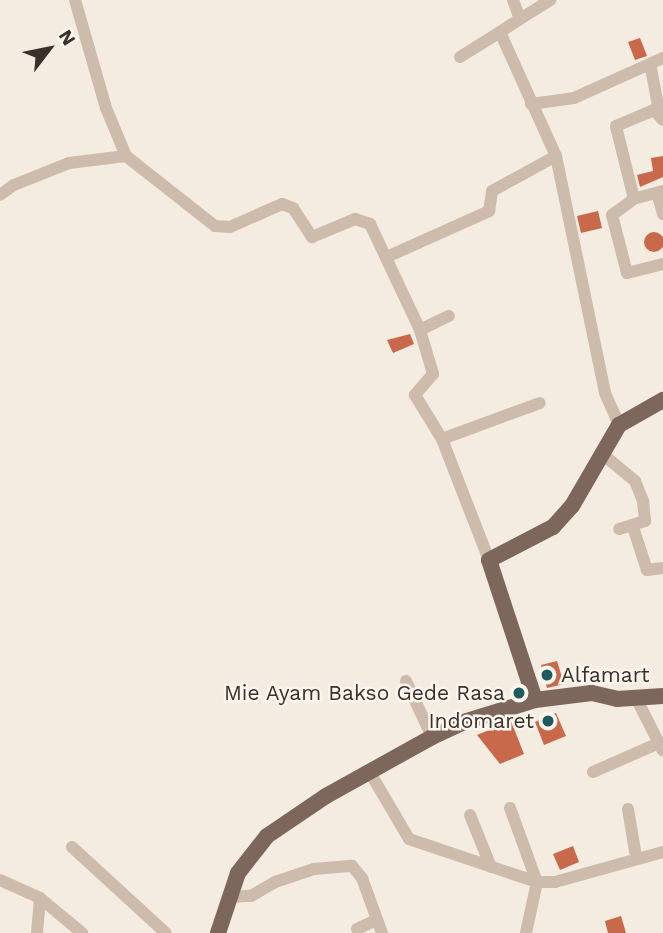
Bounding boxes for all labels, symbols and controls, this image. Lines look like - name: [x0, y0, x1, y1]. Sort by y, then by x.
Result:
- north arrow: [14, 14, 84, 84]
- text: N: [54, 26, 81, 50]
- place label: Alfamart: [561, 662, 649, 688]
- marker: Alfamart: [539, 667, 555, 683]
- place label: Mie Ayam Bakso Gede Rasa: [223, 680, 505, 706]
- marker: Mie Ayam Bakso Gede Rasa: [511, 685, 527, 701]
- place label: Indomaret: [428, 708, 534, 734]
- marker: Indomaret: [540, 713, 556, 729]

